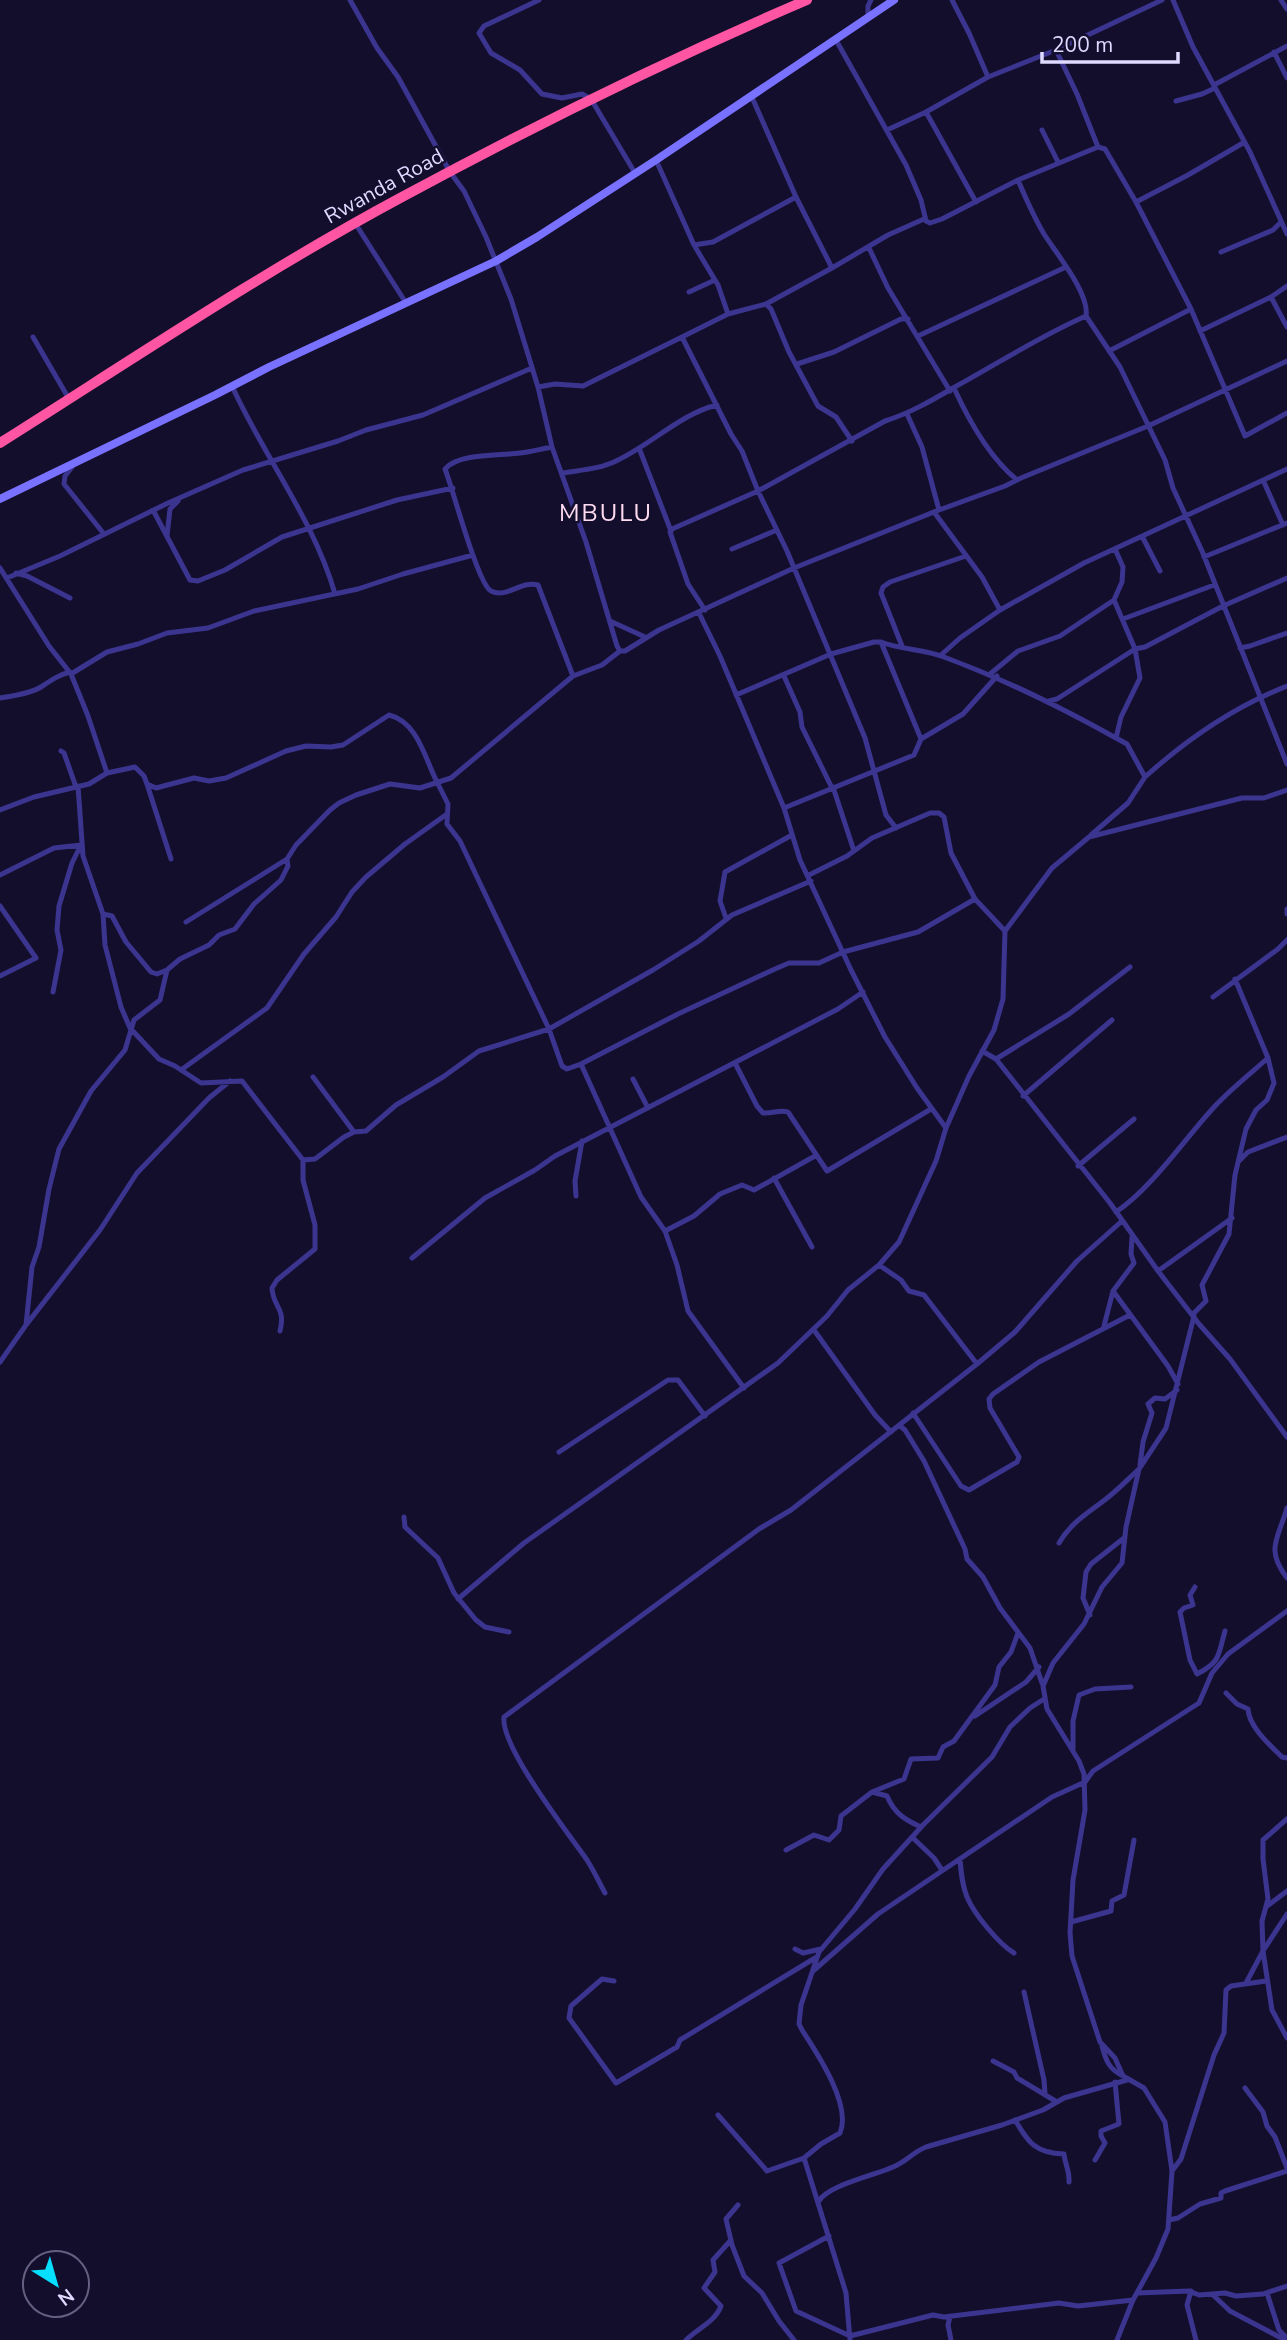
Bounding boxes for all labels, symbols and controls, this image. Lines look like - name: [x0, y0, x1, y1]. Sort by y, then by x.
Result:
- scale bar: [1042, 21, 1178, 65]
- text: 200 m: [1052, 31, 1113, 59]
- street label: Rwanda Road: [319, 142, 449, 230]
- district label: MBULU: [559, 497, 653, 529]
- north arrow: [21, 2249, 91, 2319]
- text: N: [52, 2282, 79, 2311]

